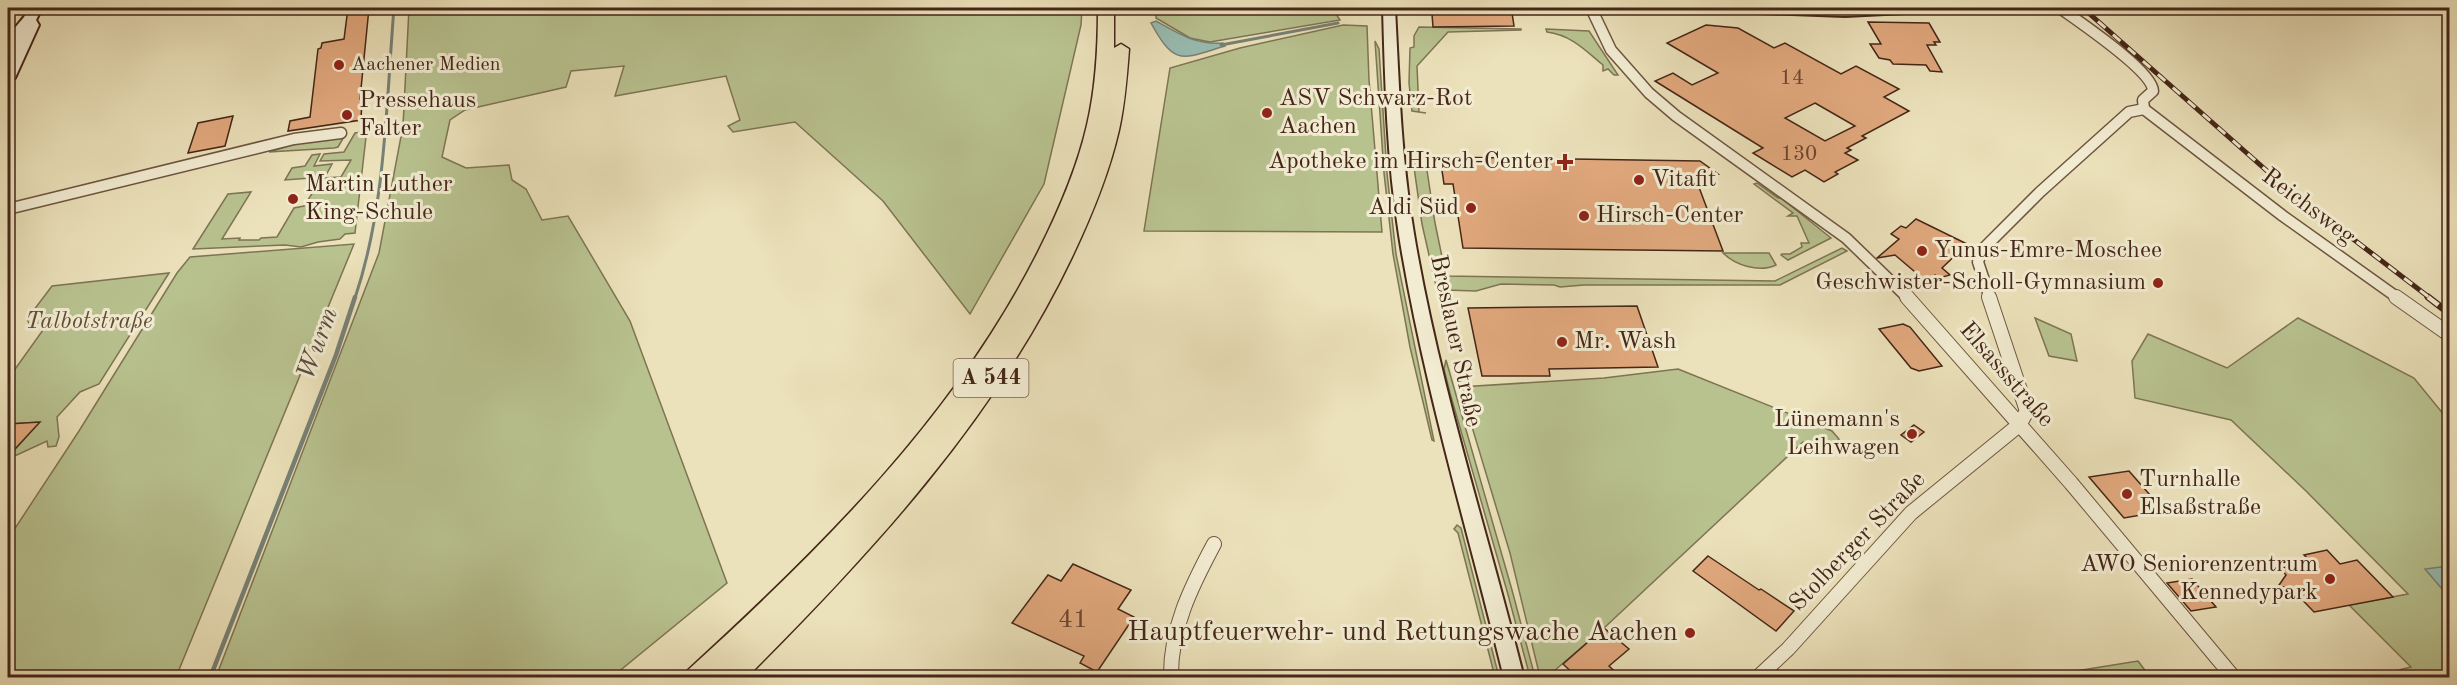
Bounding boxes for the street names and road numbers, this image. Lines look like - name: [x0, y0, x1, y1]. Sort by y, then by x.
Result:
- street label: Reichsweg: [2257, 164, 2359, 250]
- street label: Breslauer Straße: [1425, 253, 1485, 429]
- street label: Elsassstraße: [1954, 318, 2058, 432]
- road number: A 544: [954, 359, 1028, 397]
- street label: Stolberger Straße: [1785, 467, 1931, 617]

